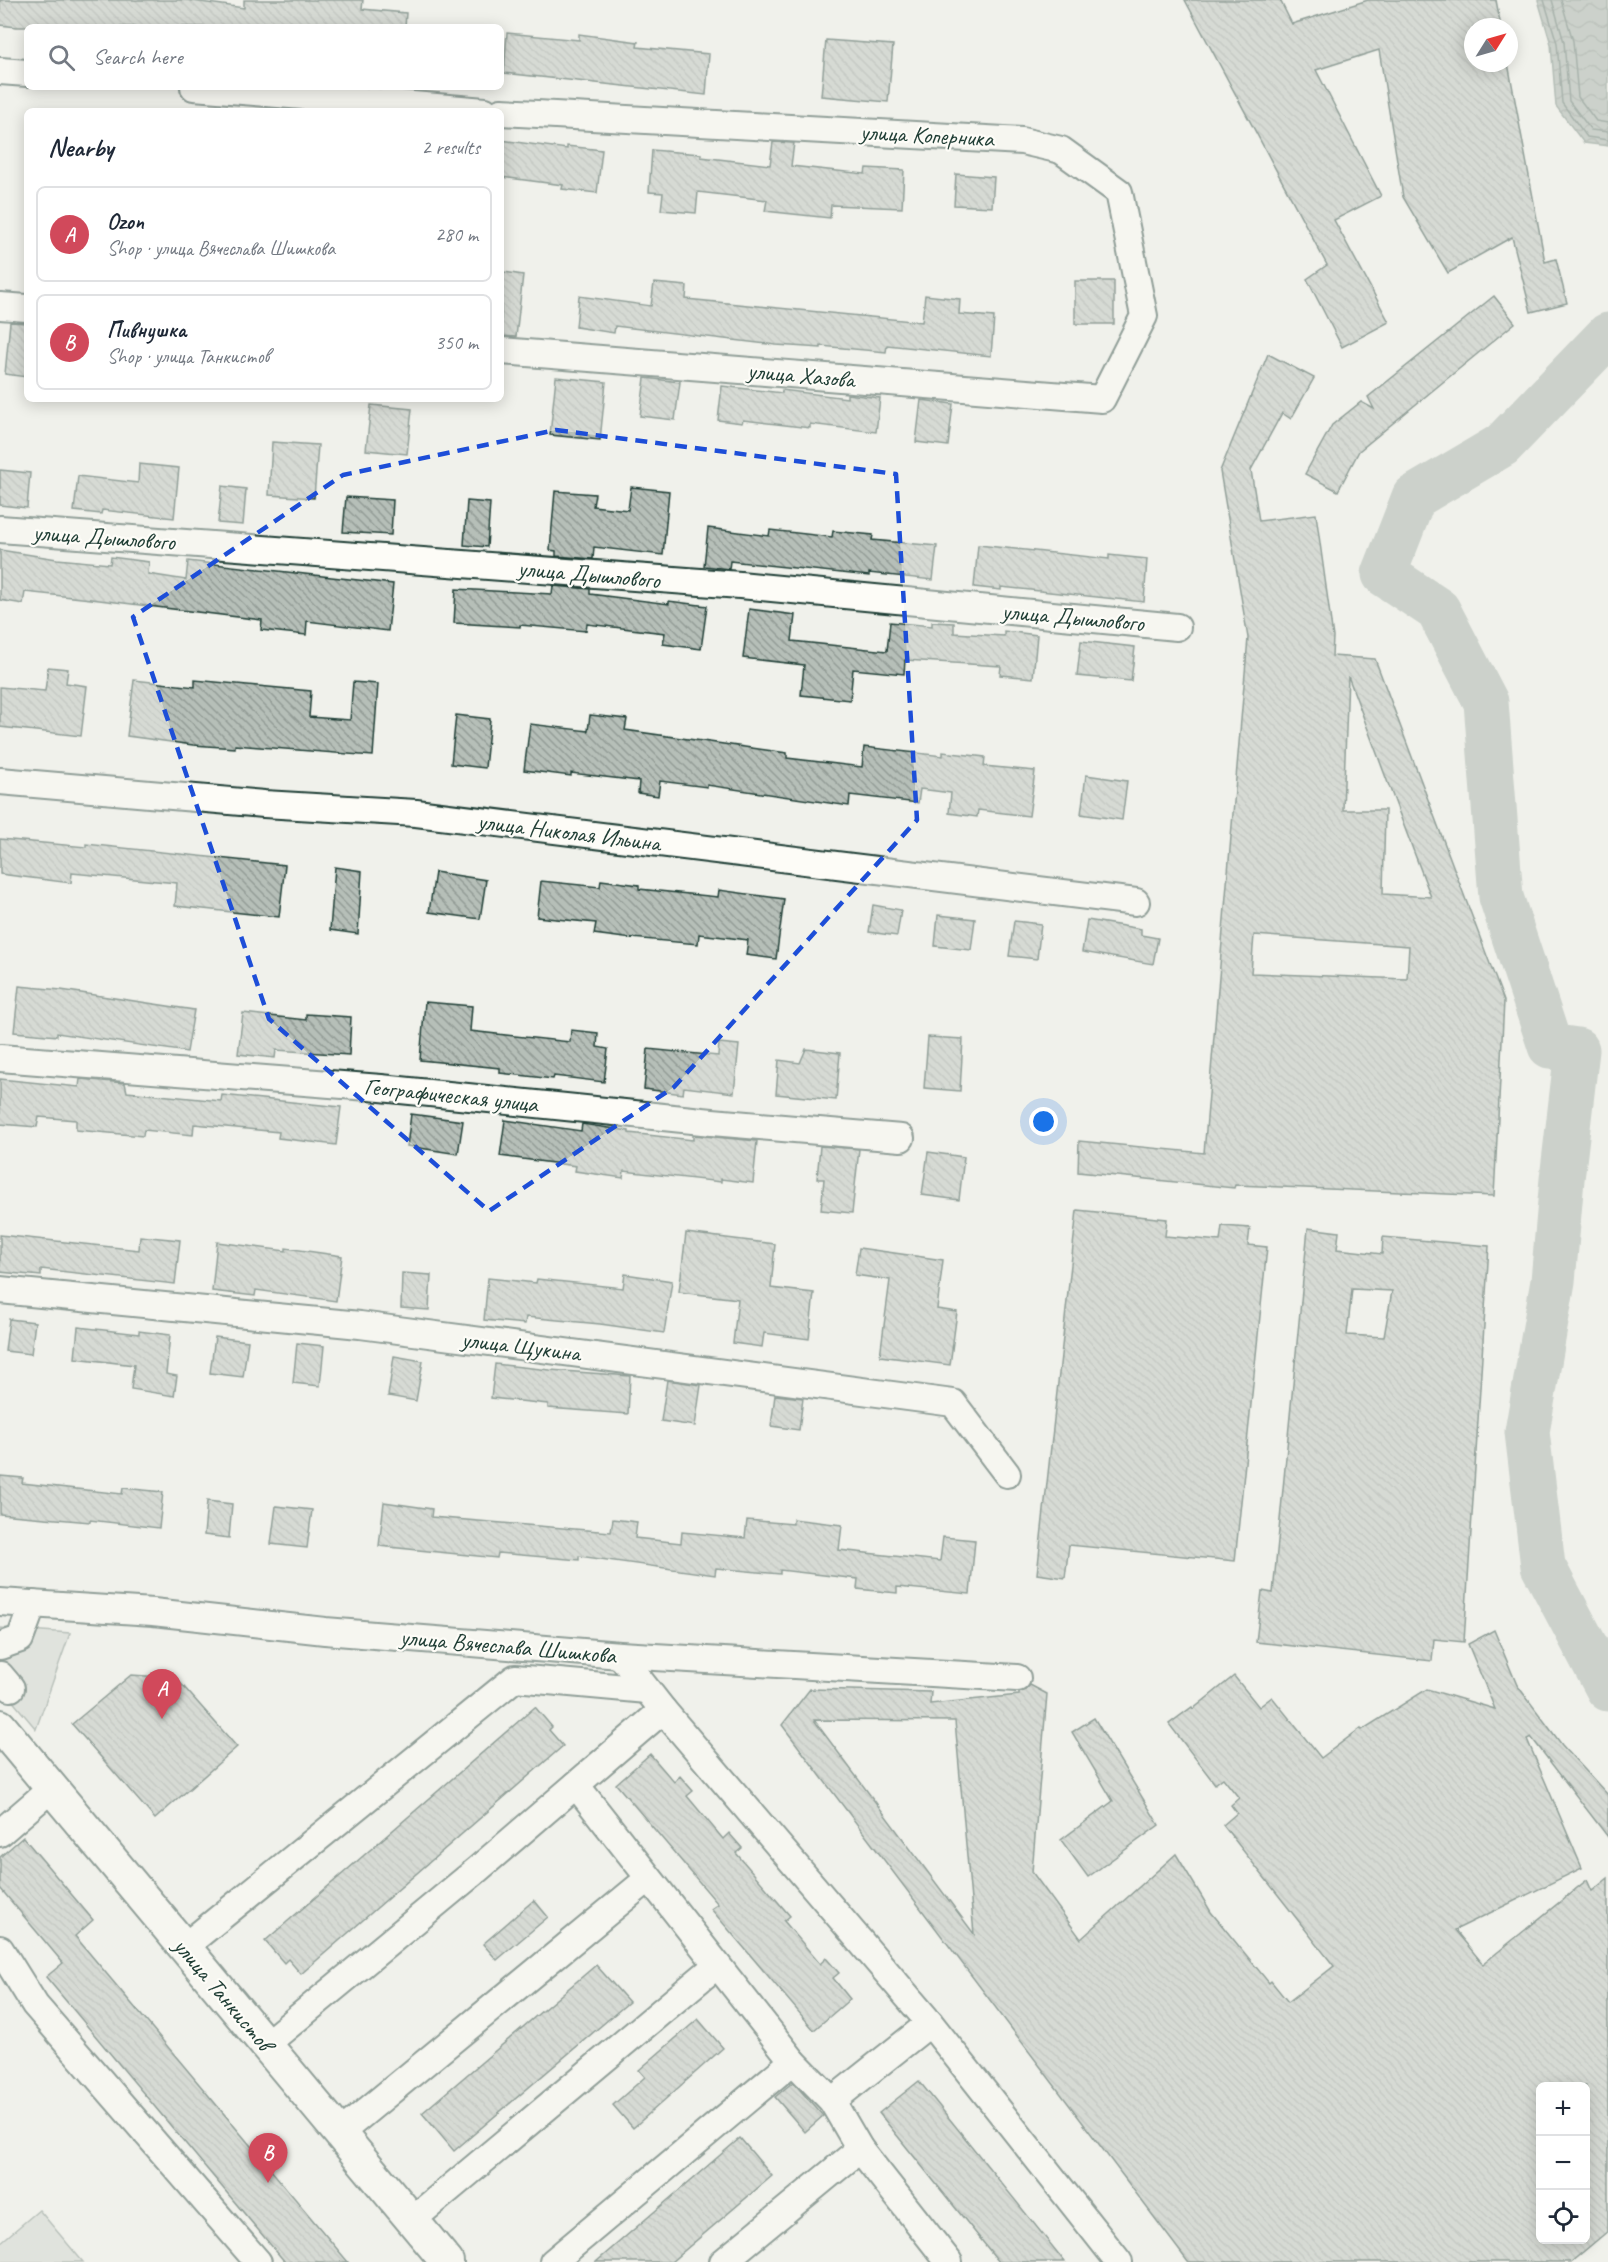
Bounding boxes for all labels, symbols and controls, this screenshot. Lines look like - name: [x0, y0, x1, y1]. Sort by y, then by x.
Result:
- north arrow: [1464, 18, 1518, 72]
- search box: [24, 24, 504, 90]
- icon: search: [45, 41, 78, 74]
- text: Search here: [93, 43, 183, 71]
- street label: улица Коперника: [857, 116, 996, 154]
- text: Nearby: [48, 131, 113, 164]
- text: 2 results: [421, 135, 480, 160]
- text: Ozon: [107, 208, 144, 236]
- text: A: [64, 222, 75, 247]
- text: 280 m: [435, 222, 478, 247]
- text: Shop · улица Вячеслава Шишкова: [107, 236, 335, 261]
- text: Пивнушка: [107, 316, 186, 344]
- text: B: [64, 330, 75, 355]
- text: 350 m: [435, 330, 478, 355]
- text: Shop · улица Танкистов: [107, 344, 270, 369]
- street label: улица Хазова: [744, 355, 858, 395]
- street label: улица Дышлового: [30, 517, 178, 557]
- street label: улица Дышлового: [515, 553, 663, 595]
- street label: улица Дышлового: [999, 596, 1147, 638]
- street label: улица Николая Ильина: [474, 806, 664, 858]
- street label: Географическая улица: [363, 1071, 541, 1119]
- your location: [1029, 1107, 1058, 1136]
- street label: улица Щукина: [458, 1324, 584, 1368]
- street label: улица Вячеслава Шишкова: [397, 1621, 619, 1671]
- pin: A: [142, 1670, 182, 1719]
- street label: улица Танкистов: [166, 1930, 283, 2061]
- map controls: [1536, 2082, 1590, 2244]
- button: +: [1536, 2082, 1590, 2136]
- pin: B: [248, 2134, 288, 2183]
- button: −: [1536, 2136, 1590, 2190]
- button: locate: [1536, 2190, 1590, 2244]

